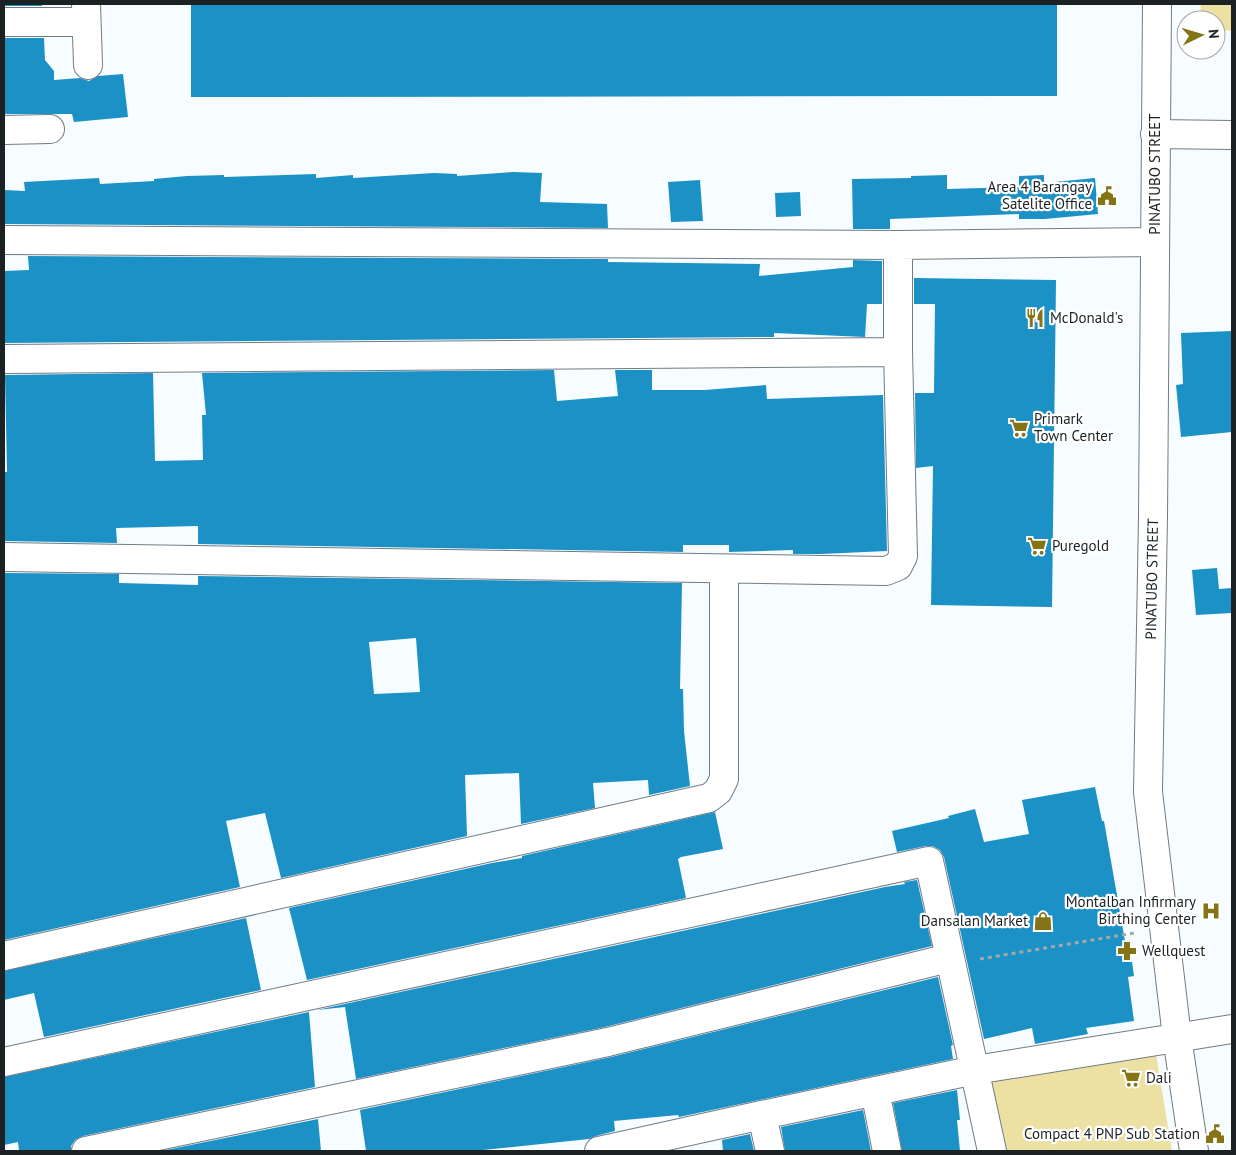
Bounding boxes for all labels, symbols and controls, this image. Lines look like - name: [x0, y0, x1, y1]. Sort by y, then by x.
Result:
- north arrow: [1176, 10, 1226, 60]
- text: N: [1205, 28, 1223, 39]
- street label: PINATUBO STREET: [1145, 113, 1164, 235]
- place label: Area 4 Barangay Satelite Office: [987, 177, 1092, 213]
- public building icon: Area 4 Barangay Satelite Office: [1096, 185, 1118, 207]
- restaurant icon: McDonald's: [1024, 307, 1046, 329]
- place label: McDonald's: [1050, 308, 1123, 327]
- place label: Primark Town Center: [1034, 409, 1113, 445]
- supermarket icon: Primark Town Center: [1008, 417, 1030, 439]
- street label: PINATUBO STREET: [1141, 517, 1162, 640]
- supermarket icon: Puregold: [1026, 535, 1048, 557]
- place label: Puregold: [1052, 536, 1109, 555]
- place label: Montalban Infirmary Birthing Center: [1066, 892, 1196, 928]
- hospital icon: Montalban Infirmary Birthing Center: [1200, 900, 1222, 922]
- shop icon: Dansalan Market: [1032, 910, 1054, 932]
- place label: Dansalan Market: [921, 911, 1028, 930]
- pharmacy icon: Wellquest: [1116, 940, 1138, 962]
- place label: Wellquest: [1142, 941, 1205, 960]
- supermarket icon: Dali: [1120, 1067, 1142, 1089]
- place label: Dali: [1146, 1068, 1172, 1087]
- public building icon: Compact 4 PNP Sub Station: [1204, 1123, 1226, 1145]
- place label: Compact 4 PNP Sub Station: [1024, 1124, 1200, 1143]

